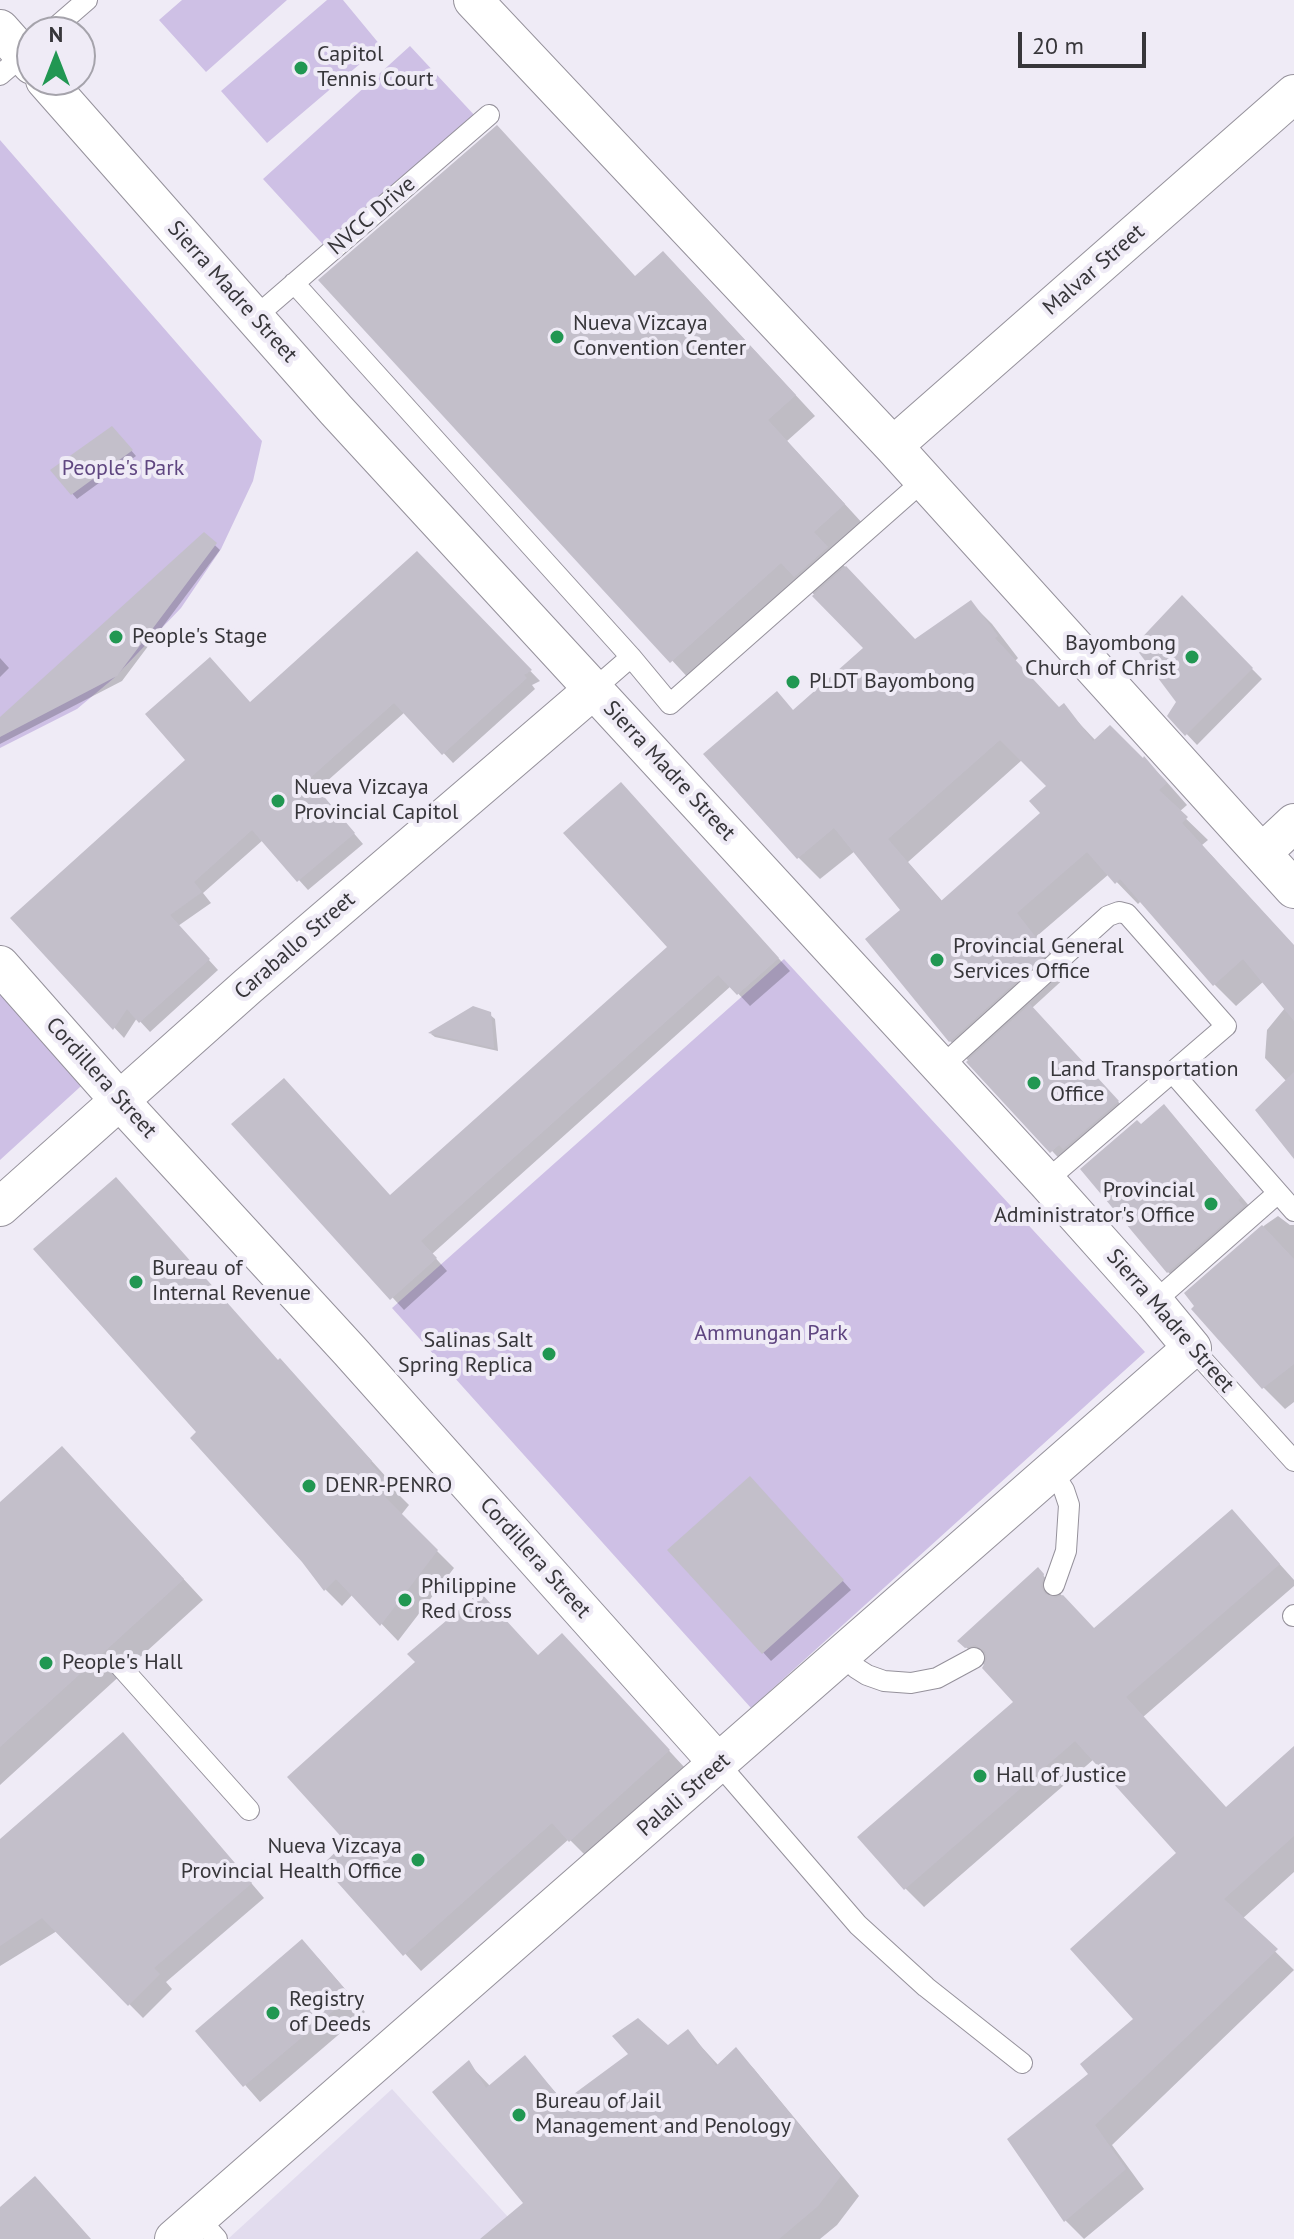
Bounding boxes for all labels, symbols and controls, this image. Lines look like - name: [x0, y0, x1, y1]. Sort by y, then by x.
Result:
- north arrow: [16, 16, 96, 96]
- scale bar: [1022, 16, 1150, 66]
- text: N: [49, 20, 63, 48]
- text: 20 m: [1032, 30, 1084, 61]
- place label: Capitol Tennis Court: [317, 42, 434, 94]
- marker: Capitol Tennis Court: [292, 59, 310, 77]
- street label: NVCC Drive: [323, 171, 421, 261]
- street label: Sierra Madre Street: [162, 216, 302, 368]
- street label: Malvar Street: [1038, 219, 1150, 321]
- place label: Nueva Vizcaya Convention Center: [573, 311, 746, 362]
- marker: Nueva Vizcaya Convention Center: [548, 328, 566, 346]
- park label: People's Park: [62, 456, 184, 482]
- place label: People's Stage: [132, 624, 267, 650]
- marker: People's Stage: [107, 628, 125, 646]
- place label: Bayombong Church of Christ: [1025, 631, 1176, 682]
- marker: Bayombong Church of Christ: [1183, 648, 1201, 666]
- place label: PLDT Bayombong: [809, 669, 975, 695]
- marker: PLDT Bayombong: [784, 673, 802, 691]
- street label: Sierra Madre Street: [597, 696, 741, 846]
- place label: Nueva Vizcaya Provincial Capitol: [294, 775, 458, 826]
- marker: Nueva Vizcaya Provincial Capitol: [269, 792, 287, 810]
- street label: Caraballo Street: [229, 887, 361, 1005]
- place label: Provincial General Services Office: [953, 934, 1124, 986]
- marker: Provincial General Services Office: [928, 951, 946, 969]
- street label: Cordillera Street: [40, 1012, 162, 1144]
- place label: Land Transportation Office: [1050, 1057, 1239, 1108]
- marker: Land Transportation Office: [1025, 1074, 1043, 1092]
- place label: Provincial Administrator's Office: [994, 1178, 1195, 1230]
- marker: Provincial Administrator's Office: [1202, 1195, 1220, 1213]
- street label: Sierra Madre Street: [1101, 1244, 1239, 1398]
- place label: Bureau of Internal Revenue: [152, 1256, 311, 1308]
- marker: Bureau of Internal Revenue: [127, 1273, 145, 1291]
- park label: Ammungan Park: [694, 1321, 848, 1347]
- place label: Salinas Salt Spring Replica: [398, 1328, 533, 1380]
- marker: Salinas Salt Spring Replica: [540, 1345, 558, 1363]
- place label: DENR-PENRO: [325, 1473, 452, 1499]
- marker: DENR-PENRO: [300, 1477, 318, 1495]
- street label: Cordillera Street: [474, 1492, 596, 1624]
- place label: Philippine Red Cross: [421, 1574, 516, 1626]
- marker: Philippine Red Cross: [396, 1591, 414, 1609]
- place label: People's Hall: [62, 1650, 183, 1676]
- marker: People's Hall: [37, 1654, 55, 1672]
- street label: Palali Street: [632, 1748, 736, 1842]
- place label: Hall of Justice: [996, 1763, 1126, 1789]
- marker: Hall of Justice: [971, 1767, 989, 1785]
- place label: Nueva Vizcaya Provincial Health Office: [181, 1834, 402, 1886]
- marker: Nueva Vizcaya Provincial Health Office: [409, 1851, 427, 1869]
- place label: Registry of Deeds: [289, 1987, 371, 2038]
- marker: Registry of Deeds: [264, 2004, 282, 2022]
- place label: Bureau of Jail Management and Penology: [535, 2089, 791, 2140]
- marker: Bureau of Jail Management and Penology: [510, 2106, 528, 2124]

